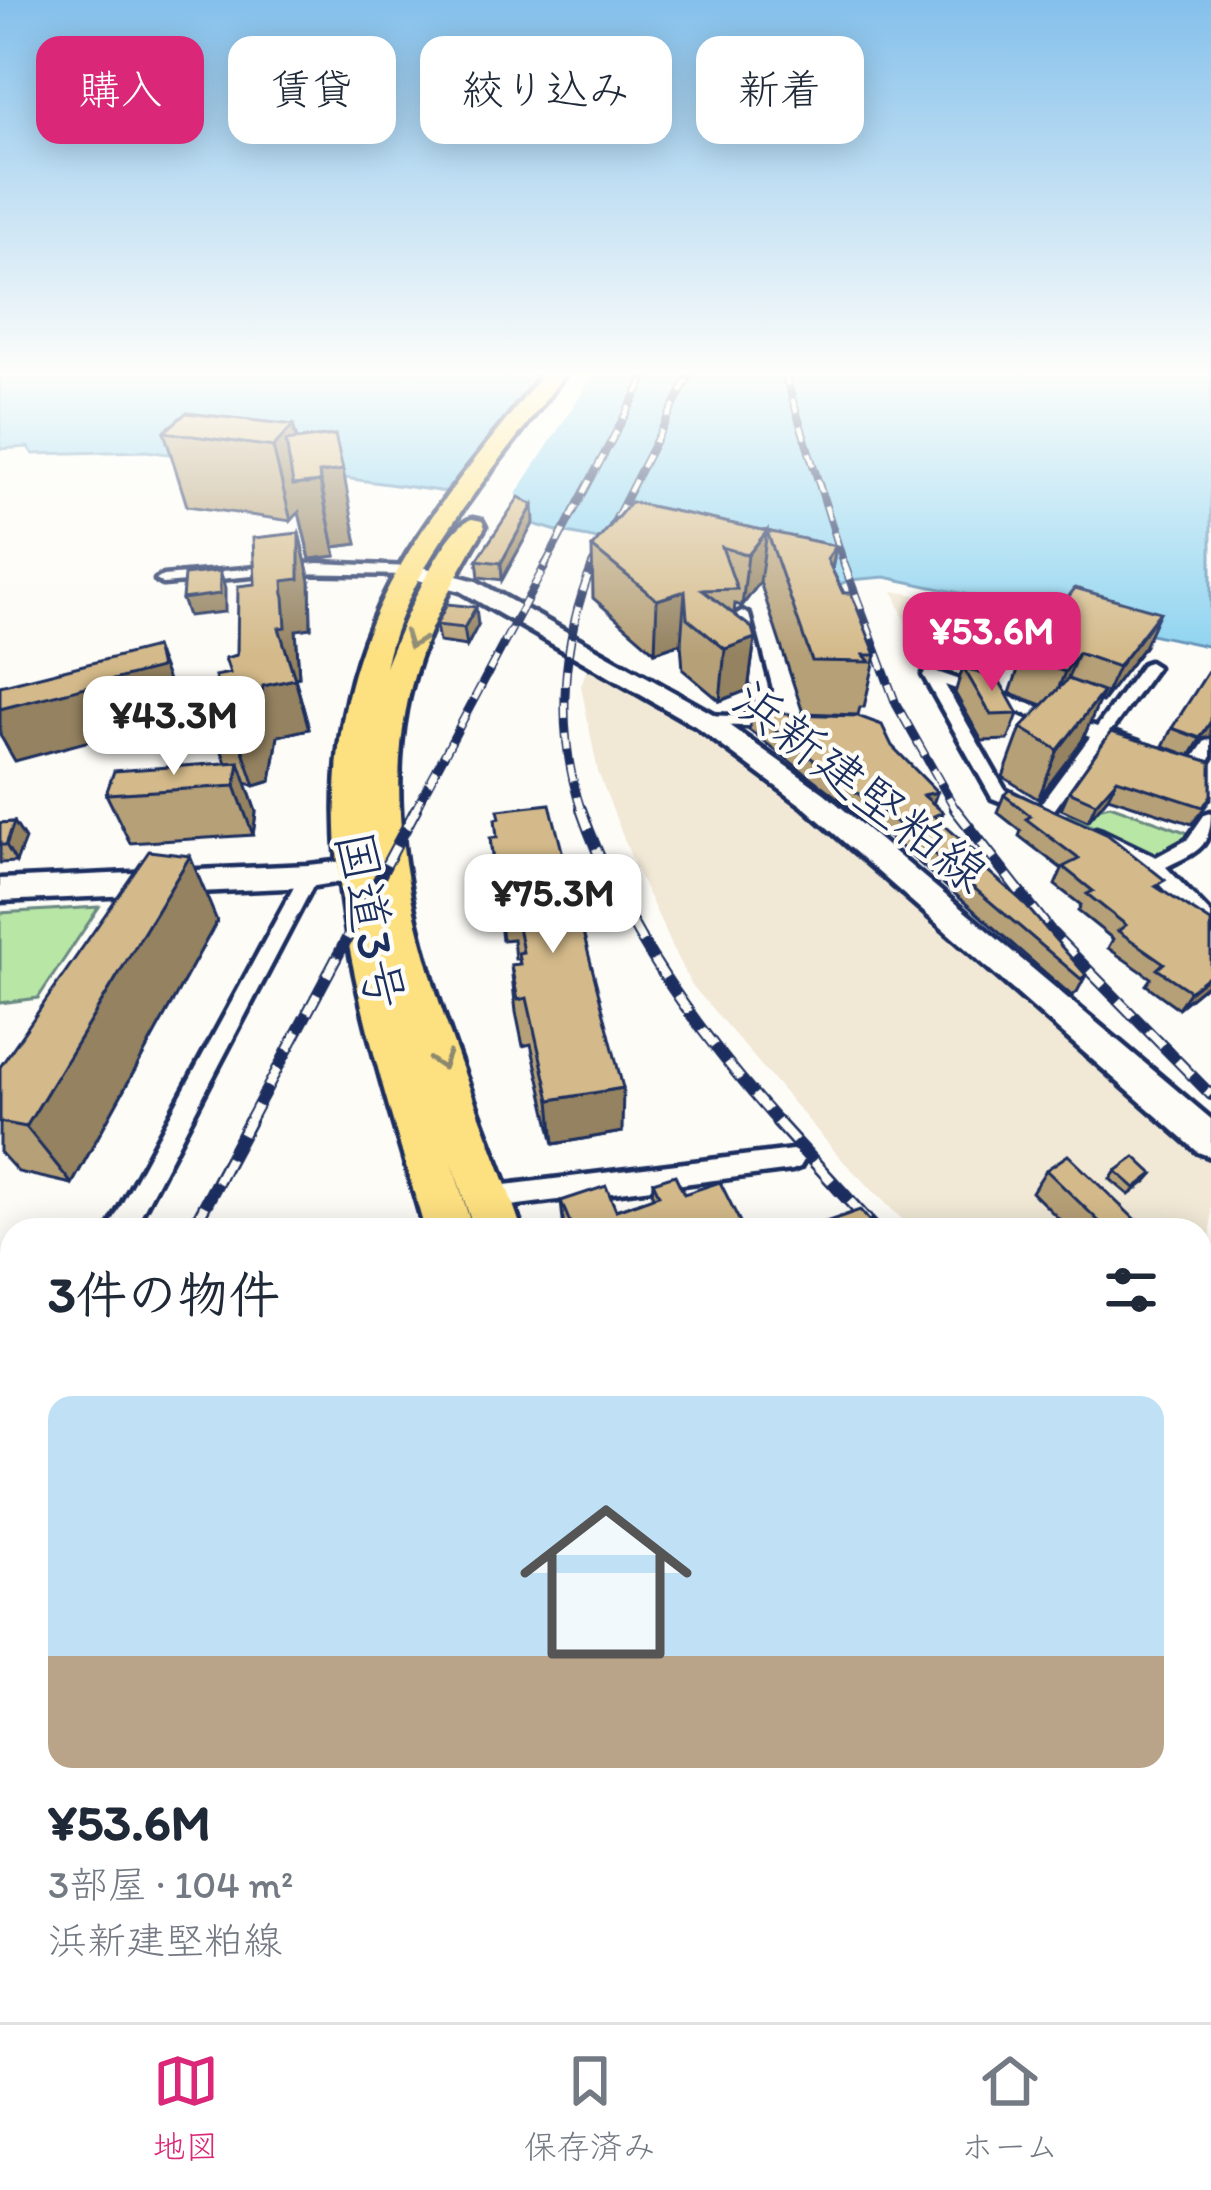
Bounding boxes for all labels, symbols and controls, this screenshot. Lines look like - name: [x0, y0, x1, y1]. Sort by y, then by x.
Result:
- chip: 購入: [36, 36, 204, 144]
- chip: 賃貸: [228, 36, 396, 144]
- chip: 絞り込み: [420, 36, 672, 144]
- chip: 新着: [696, 36, 864, 144]
- pin: ¥53.6M: [894, 592, 1090, 694]
- text: ¥53.6M: [930, 607, 1054, 654]
- one-way arrow: [402, 629, 427, 650]
- street label: 浜新建堅粕線: [721, 668, 1000, 905]
- pin: ¥43.3M: [76, 676, 272, 778]
- text: ¥43.3M: [110, 691, 238, 738]
- street label: 国道3号: [323, 826, 418, 1015]
- pin: ¥75.3M: [455, 854, 651, 956]
- text: ¥75.3M: [491, 869, 615, 916]
- one-way arrow: [427, 1050, 452, 1071]
- icon: filters: [1098, 1257, 1164, 1323]
- text: 3件の物件: [48, 1264, 280, 1325]
- icon: home: [498, 1474, 714, 1690]
- text: ¥53.6M: [48, 1792, 211, 1853]
- text: 3部屋 · 104 m²: [48, 1861, 293, 1908]
- text: 浜新建堅粕線: [48, 1917, 282, 1964]
- tab: 地図: [153, 2048, 219, 2168]
- tab: 保存済み: [524, 2048, 656, 2168]
- tab: ホーム: [961, 2048, 1058, 2168]

